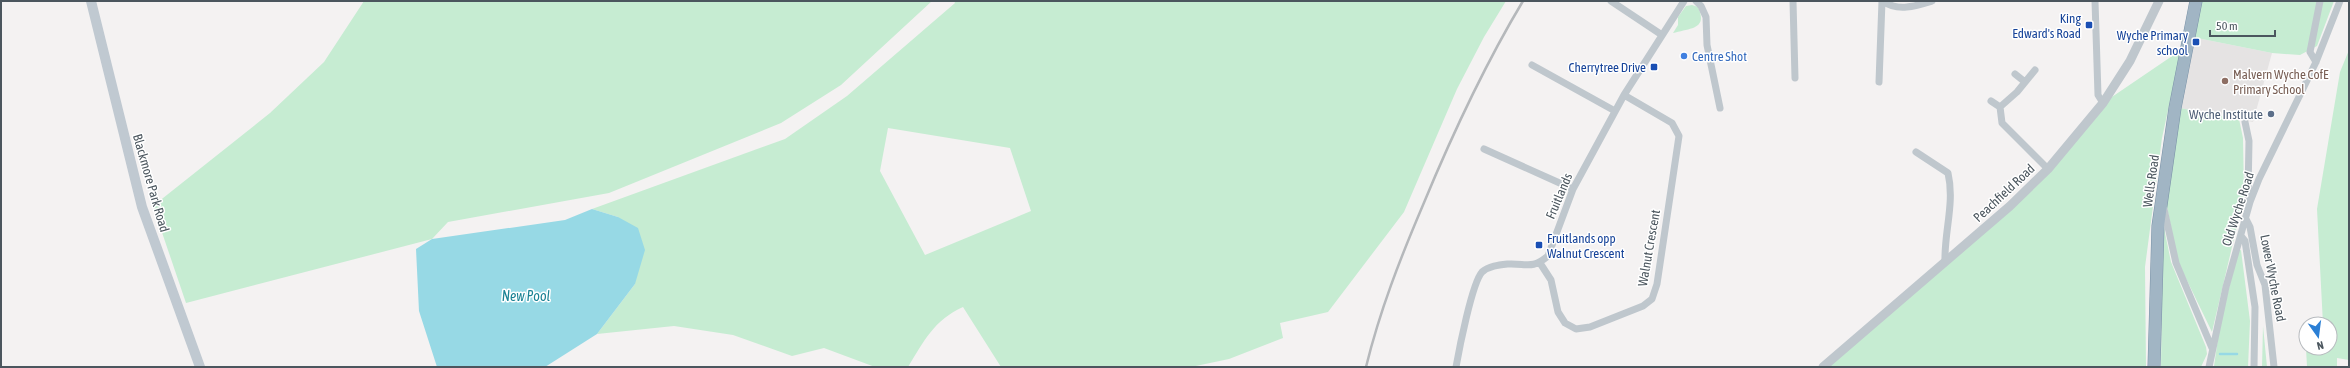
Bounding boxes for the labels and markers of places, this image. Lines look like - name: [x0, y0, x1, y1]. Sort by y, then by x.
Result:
- place label: King Edward's Road: [2012, 11, 2081, 41]
- marker: King Edward's Road: [2084, 20, 2094, 30]
- place label: Wyche Primary school: [2117, 28, 2189, 58]
- marker: Wyche Primary school: [2191, 37, 2201, 47]
- place label: Centre Shot: [1692, 49, 1747, 64]
- marker: Centre Shot: [1679, 51, 1689, 61]
- place label: Cherrytree Drive: [1569, 60, 1646, 75]
- marker: Cherrytree Drive: [1649, 62, 1659, 72]
- place label: Malvern Wyche CofE Primary School: [2233, 67, 2329, 97]
- marker: Malvern Wyche CofE Primary School: [2220, 76, 2230, 86]
- place label: Wyche Institute: [2189, 107, 2263, 122]
- marker: Wyche Institute: [2266, 109, 2276, 119]
- place label: Fruitlands opp Walnut Crescent: [1547, 231, 1625, 261]
- marker: Fruitlands opp Walnut Crescent: [1534, 240, 1544, 250]

